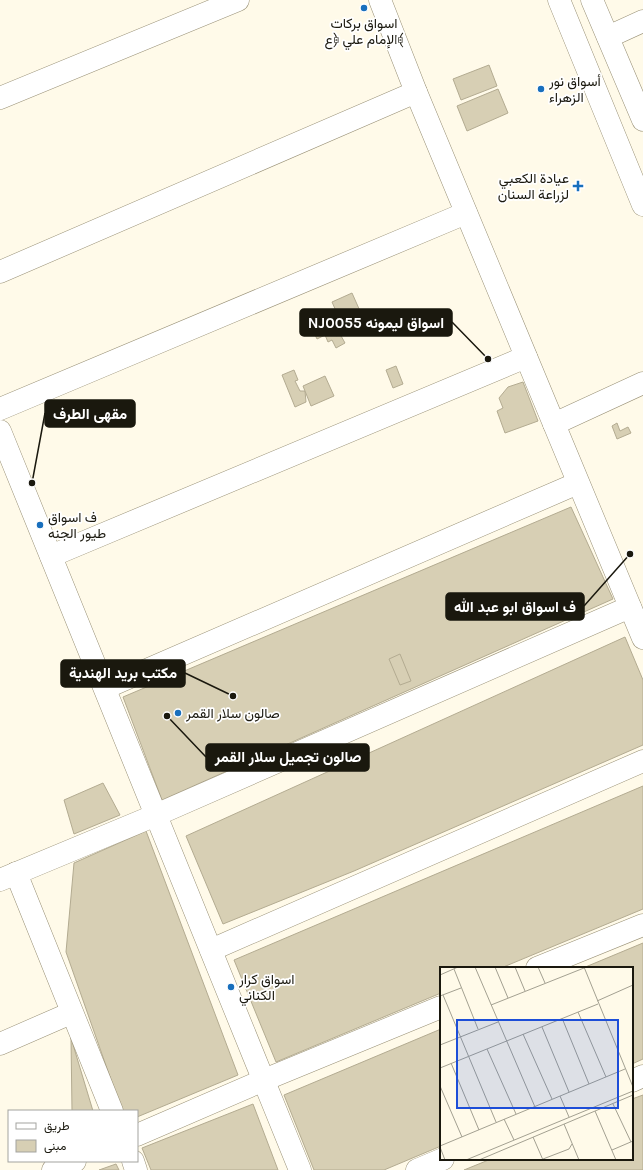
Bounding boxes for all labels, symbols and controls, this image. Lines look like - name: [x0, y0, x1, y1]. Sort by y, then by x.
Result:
- marker: اسواق بركات الإمام علي ﴿ع﴾: [359, 3, 369, 13]
- place label: اسواق بركات الإمام علي ﴿ع﴾: [325, 15, 403, 51]
- place label: أسواق نور الزهراء: [548, 73, 601, 106]
- marker: أسواق نور الزهراء: [536, 84, 546, 94]
- place label: عيادة الكعبي لزراعة السنان: [498, 170, 569, 203]
- marker: عيادة الكعبي لزراعة السنان: [572, 180, 584, 192]
- callout: NJ0055 اسواق ليمونه: [300, 309, 452, 336]
- text: NJ0055 اسواق ليمونه: [308, 314, 444, 332]
- callout: مقهى الطرف: [45, 400, 135, 427]
- text: مقهى الطرف: [53, 405, 127, 423]
- place label: ف اسواق طيور الجنه: [48, 509, 106, 542]
- marker: ف اسواق طيور الجنه: [35, 520, 45, 530]
- callout: ف اسواق ابو عبد الله: [446, 593, 584, 620]
- text: ف اسواق ابو عبد الله: [454, 598, 576, 616]
- callout: مكتب بريد الهندية: [61, 660, 185, 687]
- text: مكتب بريد الهندية: [69, 664, 177, 682]
- place label: صالون سلار القمر: [185, 705, 280, 722]
- marker: صالون سلار القمر: [173, 708, 183, 718]
- callout: صالون تجميل سلار القمر: [206, 744, 369, 771]
- text: صالون تجميل سلار القمر: [214, 748, 362, 766]
- inset map: [440, 967, 633, 1160]
- place label: اسواق كرار الكناني: [238, 971, 294, 1007]
- marker: اسواق كرار الكناني: [226, 982, 236, 992]
- legend: [8, 1110, 138, 1162]
- text: طريق: [44, 1119, 70, 1134]
- text: مبنى: [44, 1139, 66, 1154]

